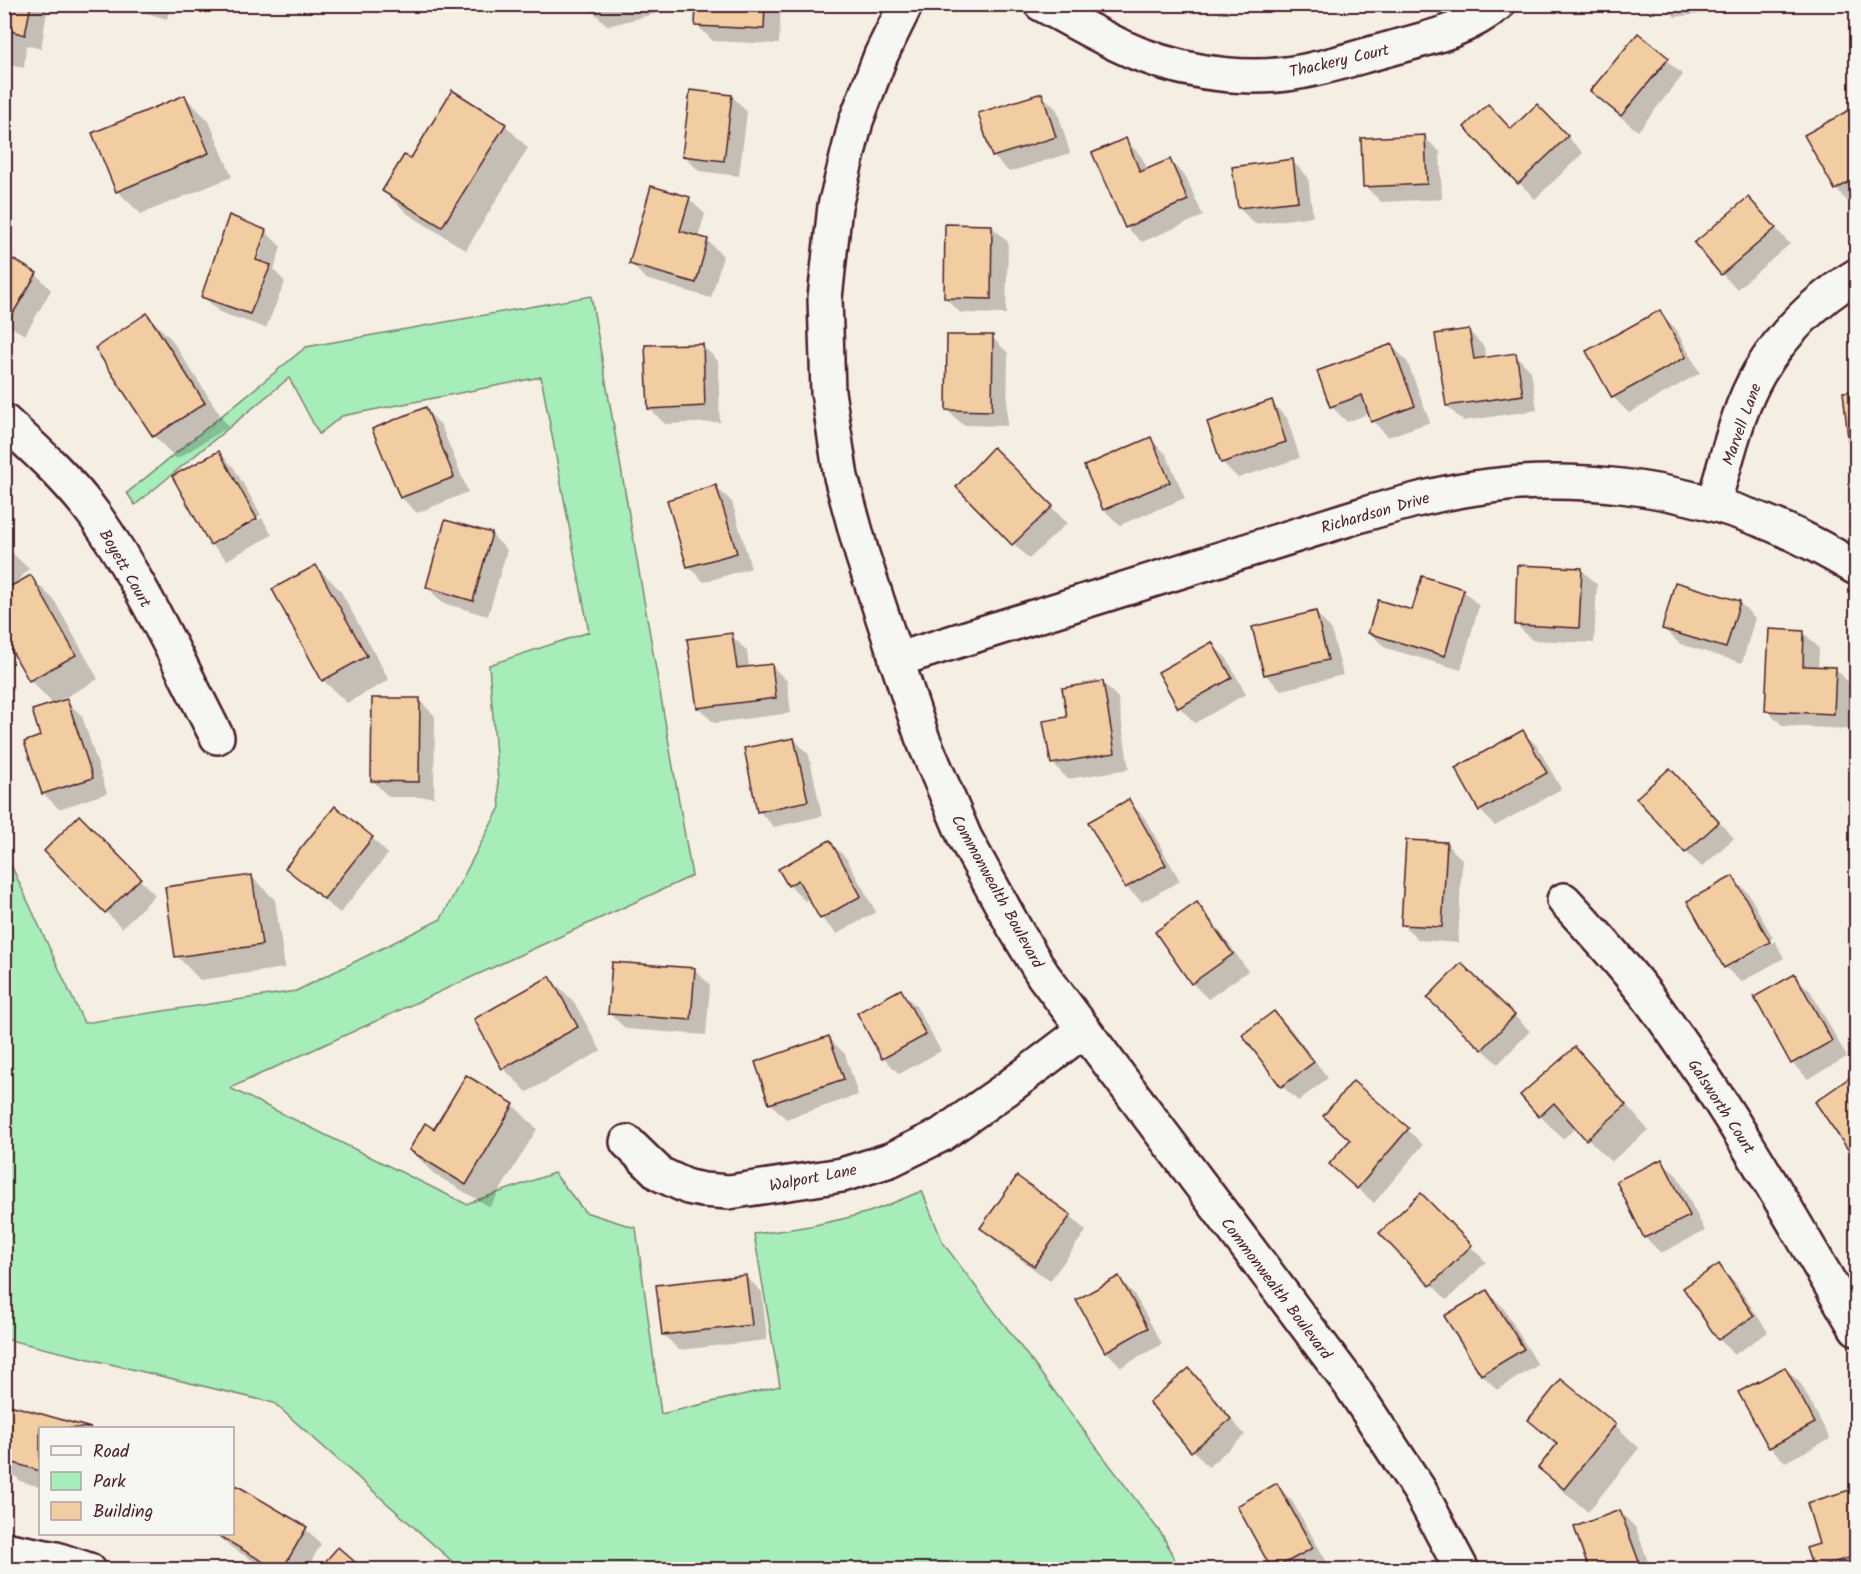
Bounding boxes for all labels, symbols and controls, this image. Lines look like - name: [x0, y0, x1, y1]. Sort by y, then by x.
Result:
- street label: Thackery Court: [1287, 38, 1392, 85]
- street label: Marvell Lane: [1716, 380, 1769, 469]
- street label: Richardson Drive: [1318, 486, 1433, 541]
- street label: Boyett Court: [92, 525, 158, 613]
- street label: Commonwealth Boulevard: [944, 810, 1050, 974]
- street label: Galsworth Court: [1681, 1054, 1761, 1160]
- street label: Walport Lane: [767, 1158, 859, 1199]
- street label: Commonwealth Boulevard: [1214, 1213, 1338, 1366]
- legend: [39, 1427, 234, 1535]
- text: Road: [93, 1438, 130, 1467]
- text: Park: [93, 1468, 126, 1497]
- text: Building: [93, 1498, 153, 1527]

